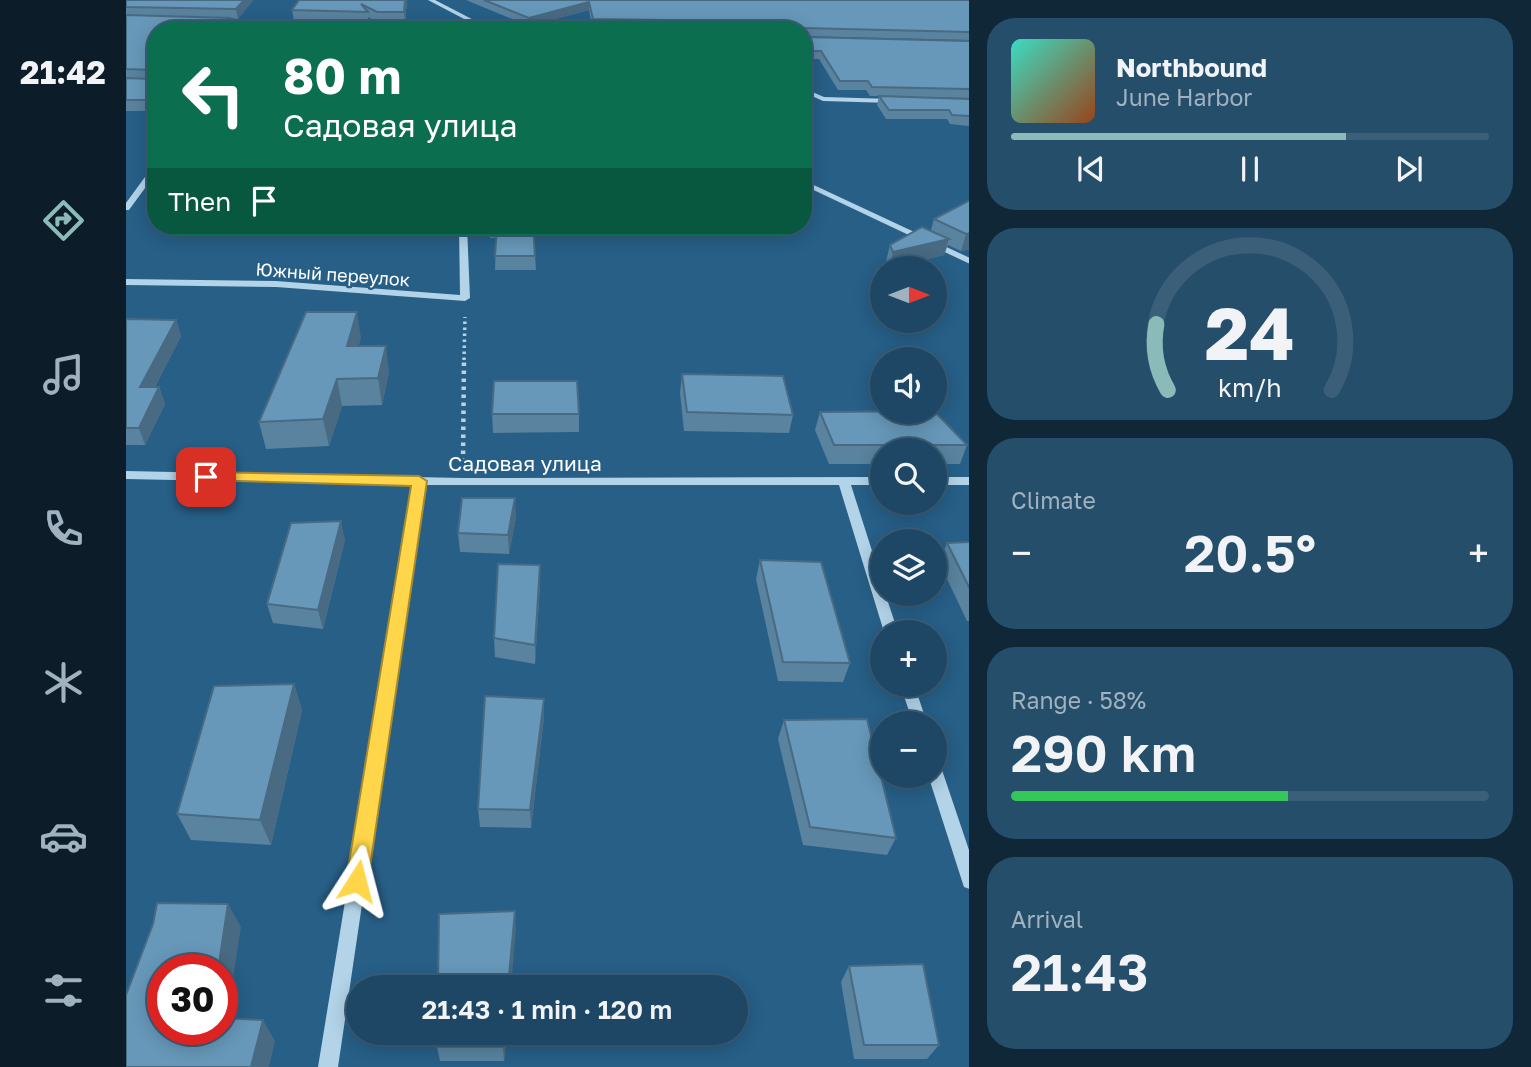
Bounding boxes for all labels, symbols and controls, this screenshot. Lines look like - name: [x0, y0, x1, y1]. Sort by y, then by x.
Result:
- text: 80 m: [283, 46, 401, 105]
- icon: left: [168, 49, 259, 140]
- text: Northbound: [1116, 52, 1267, 83]
- text: 21:42: [20, 53, 106, 91]
- text: June Harbor: [1116, 83, 1252, 111]
- text: Садовая улица: [283, 106, 518, 144]
- icon: previous: [1072, 150, 1110, 188]
- icon: pause: [1231, 150, 1269, 188]
- icon: next: [1390, 150, 1428, 188]
- icon: arrive: [245, 182, 283, 220]
- text: Then: [168, 186, 231, 217]
- icon: directions: [39, 196, 88, 245]
- north arrow: [870, 256, 947, 332]
- map controls: [870, 256, 947, 788]
- street label: Южный переулок: [255, 258, 411, 290]
- text: 24: [1205, 289, 1295, 376]
- button: sound: [870, 347, 947, 424]
- icon: music: [39, 350, 88, 399]
- text: km/h: [1218, 371, 1282, 402]
- button: search: [870, 438, 947, 515]
- pin: [176, 447, 236, 507]
- street label: Садовая улица: [448, 450, 602, 476]
- icon: arrive: [187, 458, 225, 496]
- text: Climate: [1011, 486, 1096, 514]
- icon: phone: [39, 504, 88, 553]
- text: 20.5°: [1184, 521, 1316, 583]
- button: layers: [870, 529, 947, 606]
- text: −: [1011, 530, 1032, 575]
- text: +: [1468, 530, 1489, 575]
- button: +: [870, 620, 947, 697]
- icon: climate: [39, 658, 88, 707]
- text: Range · 58%: [1011, 686, 1146, 714]
- button: −: [870, 711, 947, 788]
- text: 290 km: [1011, 721, 1196, 783]
- icon: car: [39, 812, 88, 861]
- position arrow: [320, 844, 394, 918]
- text: Arrival: [1011, 905, 1083, 933]
- text: 21:43: [1011, 940, 1149, 1002]
- speed limit sign: 30: [147, 954, 238, 1045]
- icon: filters: [39, 966, 88, 1015]
- text: 21:43 · 1 min · 120 m: [422, 994, 672, 1025]

